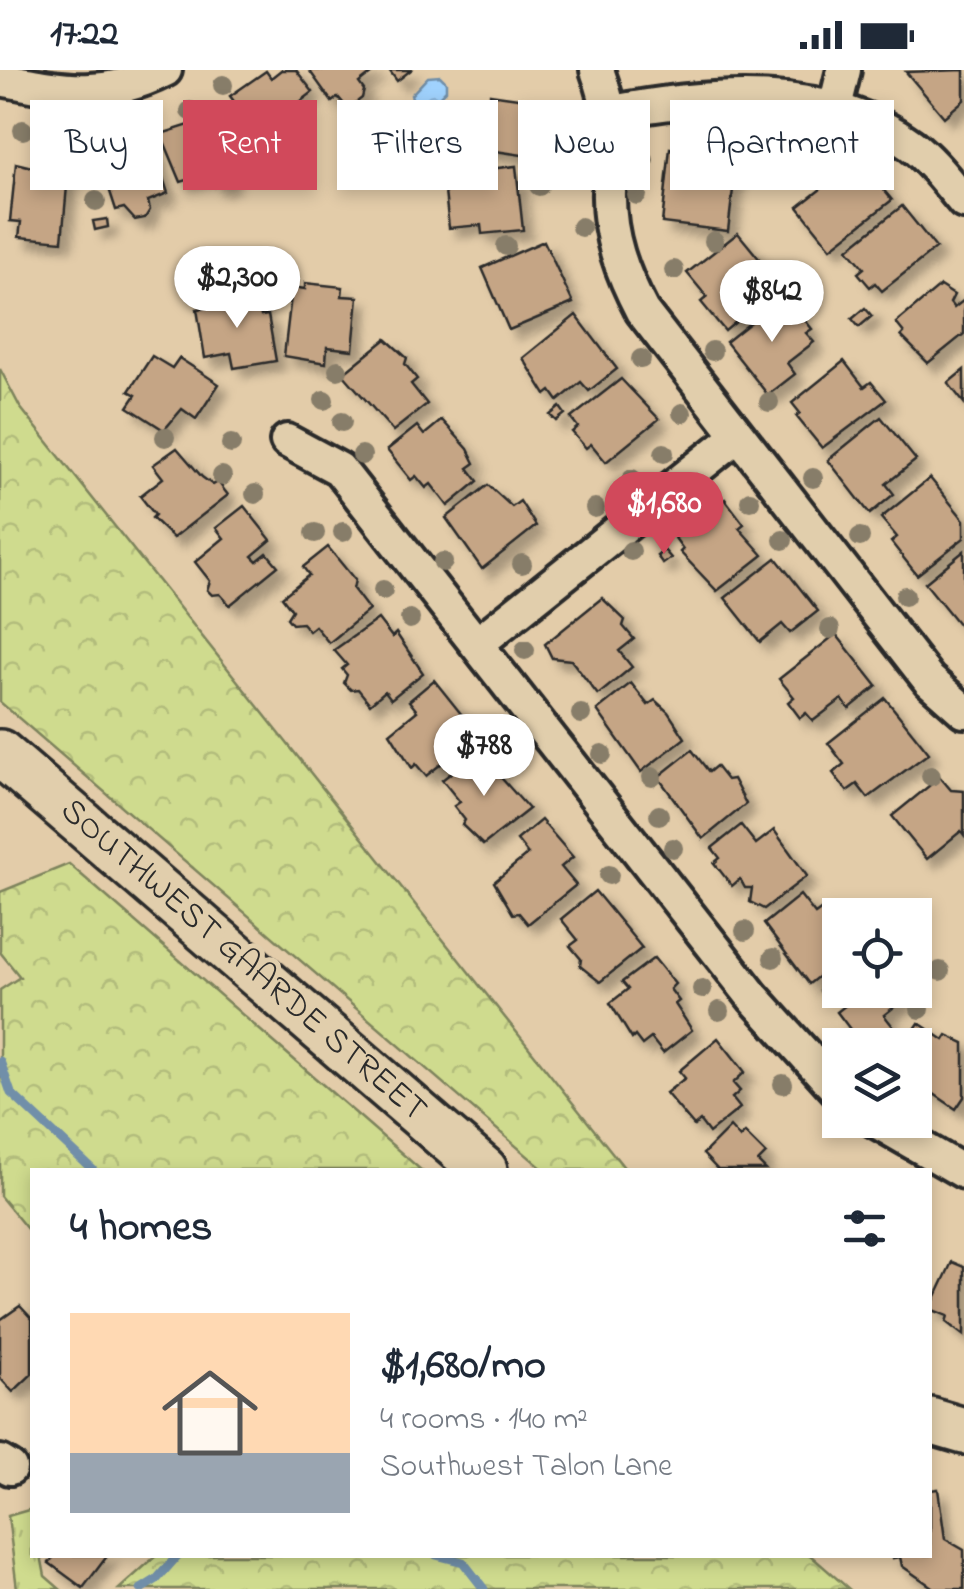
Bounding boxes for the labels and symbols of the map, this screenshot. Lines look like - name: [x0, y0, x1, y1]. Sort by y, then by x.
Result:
- pin: $2,300: [156, 246, 318, 331]
- pin: $842: [713, 260, 831, 345]
- pin: $1,680: [583, 472, 745, 557]
- pin: $788: [425, 714, 543, 799]
- street label: SOUTHWEST GAARDE STREET: [48, 787, 438, 1135]

